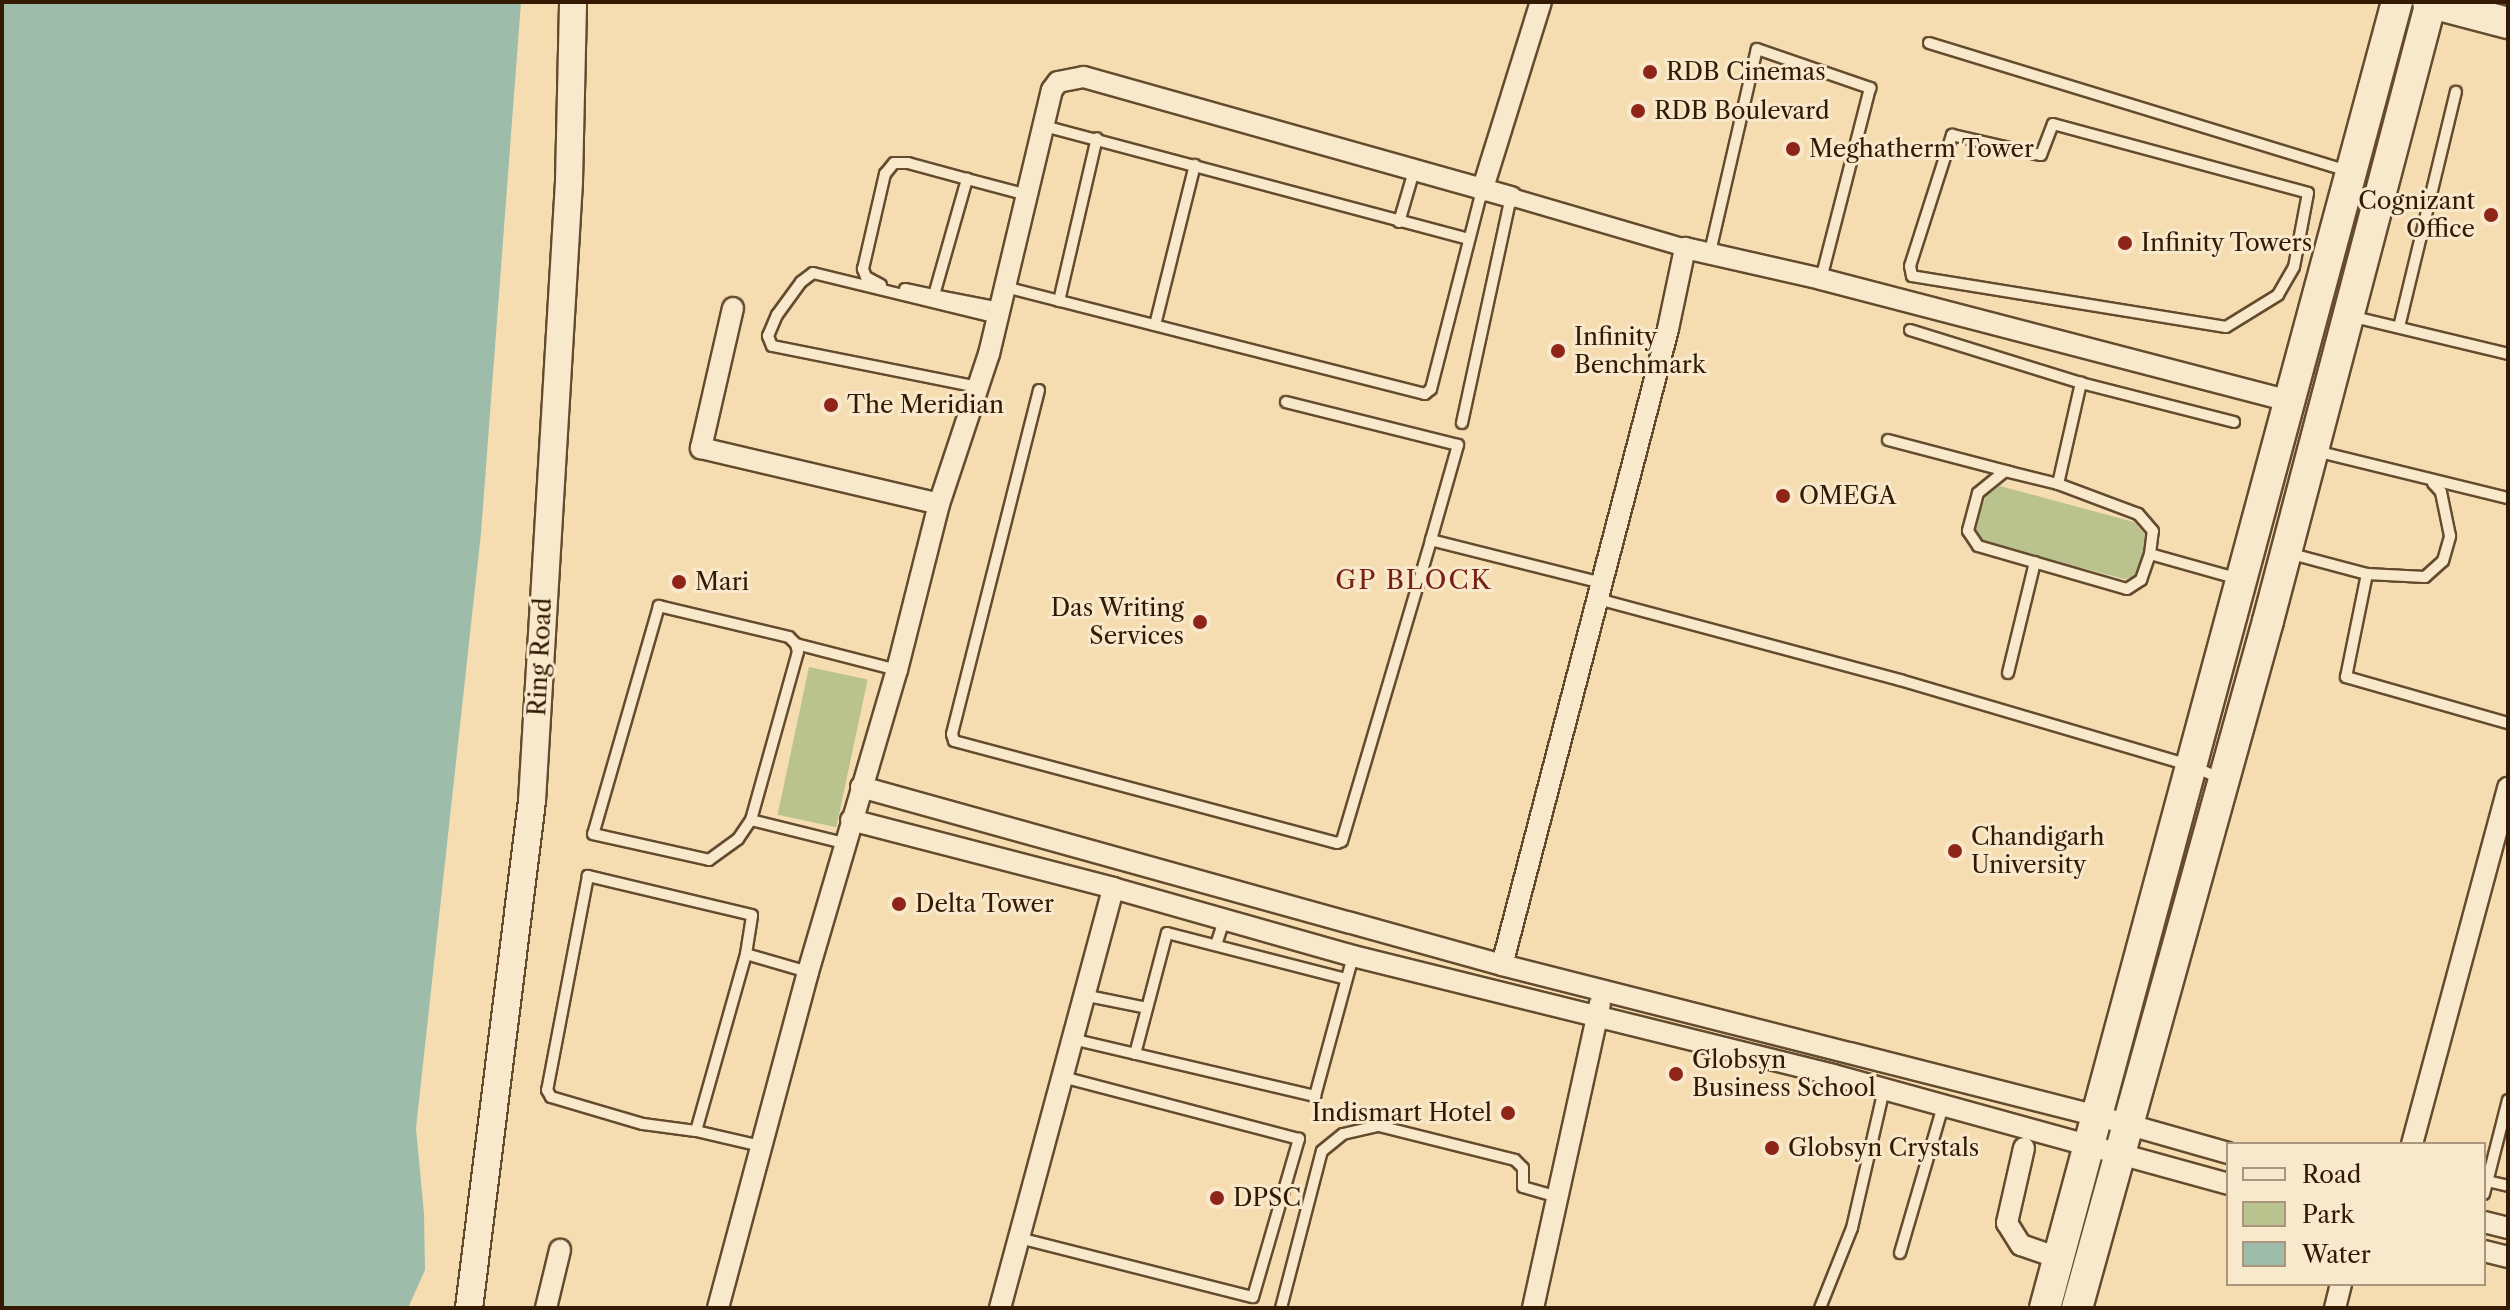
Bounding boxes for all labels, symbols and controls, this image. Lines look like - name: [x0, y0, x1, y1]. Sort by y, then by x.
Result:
- place label: RDB Cinemas: [1666, 58, 1826, 86]
- marker: RDB Cinemas: [1641, 63, 1659, 81]
- place label: RDB Boulevard: [1654, 97, 1830, 125]
- marker: RDB Boulevard: [1629, 102, 1647, 120]
- place label: Meghatherm Tower: [1809, 135, 2035, 163]
- marker: Meghatherm Tower: [1784, 140, 1802, 158]
- place label: Cognizant Office: [2358, 187, 2475, 243]
- marker: Cognizant Office: [2482, 206, 2500, 224]
- place label: Infinity Towers: [2141, 229, 2314, 257]
- marker: Infinity Towers: [2116, 234, 2134, 252]
- place label: Infinity Benchmark: [1574, 323, 1706, 379]
- marker: Infinity Benchmark: [1549, 342, 1567, 360]
- place label: The Meridian: [847, 391, 1004, 419]
- marker: The Meridian: [822, 396, 840, 414]
- place label: OMEGA: [1799, 482, 1896, 510]
- marker: OMEGA: [1774, 487, 1792, 505]
- district label: GP BLOCK: [1335, 565, 1493, 597]
- place label: Mari: [695, 568, 749, 596]
- marker: Mari: [670, 573, 688, 591]
- place label: Das Writing Services: [1050, 594, 1184, 650]
- street label: Ring Road: [523, 597, 557, 717]
- marker: Das Writing Services: [1191, 613, 1209, 631]
- place label: Chandigarh University: [1971, 823, 2104, 879]
- marker: Chandigarh University: [1946, 842, 1964, 860]
- place label: Delta Tower: [915, 890, 1055, 918]
- marker: Delta Tower: [890, 895, 908, 913]
- place label: Globsyn Business School: [1692, 1046, 1876, 1102]
- marker: Globsyn Business School: [1667, 1065, 1685, 1083]
- place label: Indismart Hotel: [1312, 1099, 1492, 1127]
- marker: Indismart Hotel: [1499, 1104, 1517, 1122]
- place label: Globsyn Crystals: [1788, 1134, 1979, 1162]
- marker: Globsyn Crystals: [1763, 1139, 1781, 1157]
- legend: [2226, 1142, 2486, 1286]
- text: Road: [2302, 1160, 2361, 1189]
- place label: DPSC: [1233, 1184, 1301, 1212]
- marker: DPSC: [1208, 1189, 1226, 1207]
- text: Park: [2302, 1200, 2354, 1229]
- text: Water: [2302, 1240, 2371, 1269]

